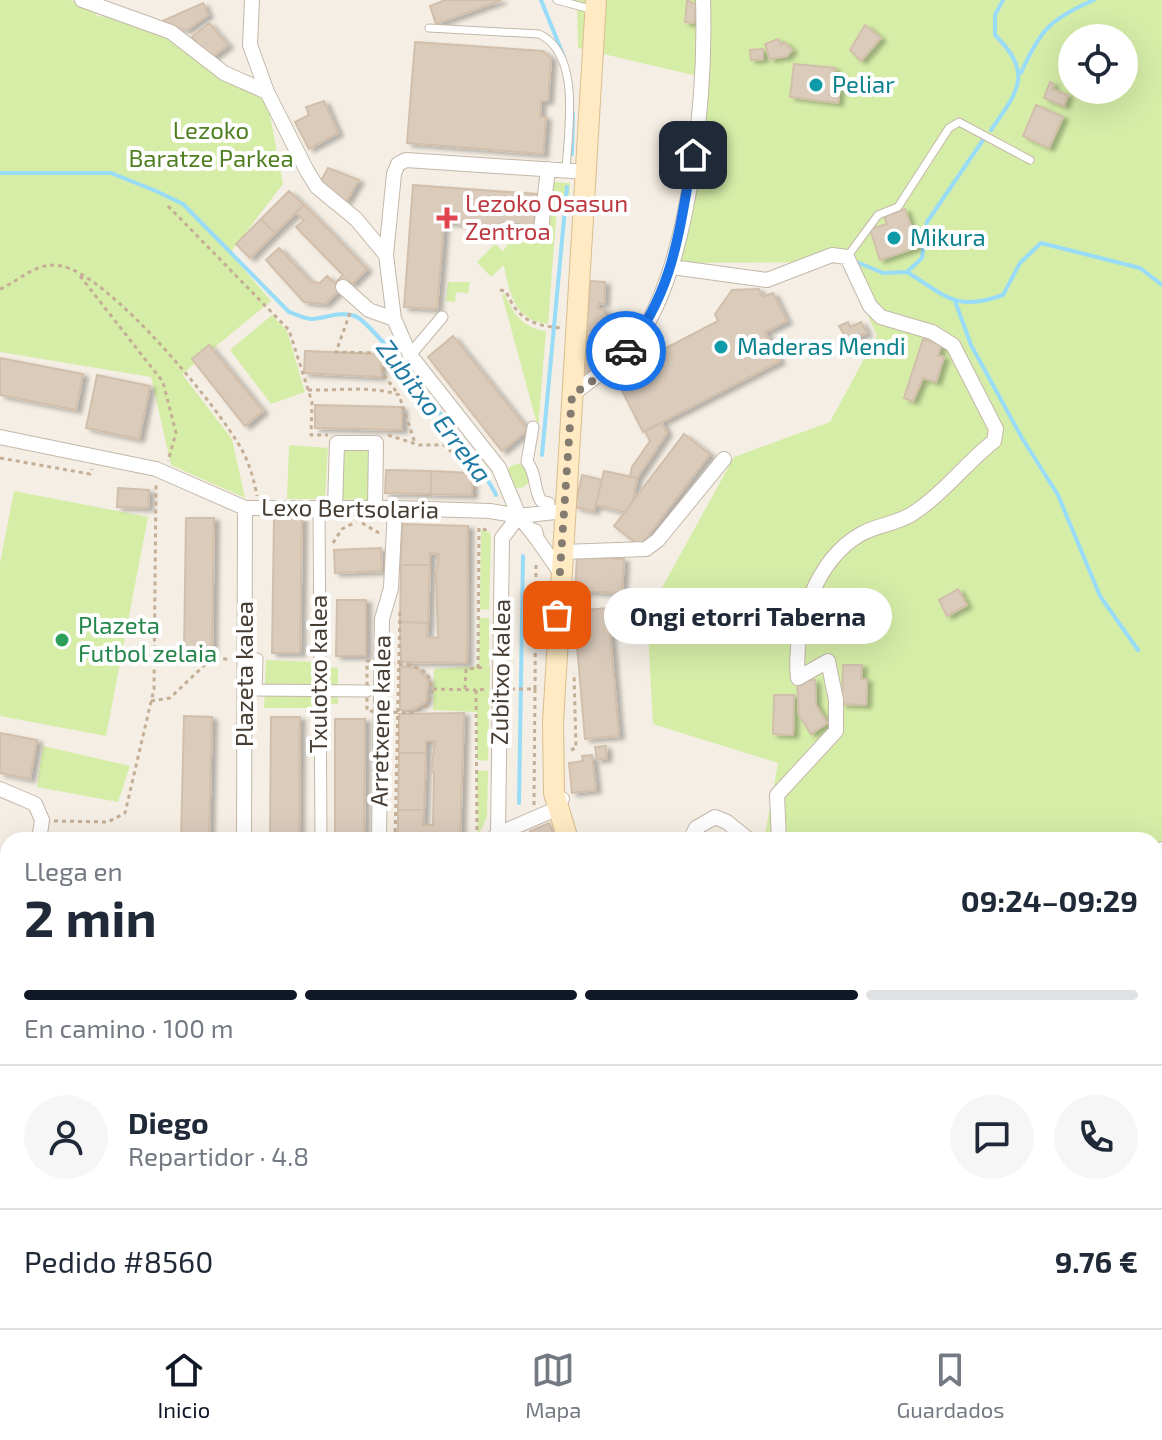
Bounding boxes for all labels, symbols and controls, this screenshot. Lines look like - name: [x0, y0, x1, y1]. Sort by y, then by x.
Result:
- map controls: [1058, 24, 1138, 104]
- button: locate: [1058, 24, 1138, 104]
- place label: Peliar: [832, 69, 895, 98]
- marker: Peliar: [807, 76, 825, 94]
- park label: Lezoko Baratze Parkea: [128, 115, 294, 172]
- pin: [659, 121, 727, 189]
- icon: home: [671, 133, 715, 177]
- place label: Lezoko Osasun Zentroa: [465, 188, 628, 245]
- marker: Lezoko Osasun Zentroa: [436, 207, 458, 229]
- place label: Mikura: [910, 222, 986, 251]
- marker: Mikura: [885, 229, 903, 247]
- courier: [586, 311, 666, 391]
- icon: car: [604, 329, 648, 373]
- place label: Maderas Mendi: [737, 331, 906, 360]
- water label: Zubitxo Erreka: [371, 332, 499, 488]
- marker: Maderas Mendi: [712, 338, 730, 356]
- street label: Lexo Bertsolaria: [261, 491, 439, 524]
- pin: [523, 581, 591, 649]
- callout: Ongi etorri Taberna: [605, 587, 893, 643]
- icon: bag: [535, 593, 579, 637]
- street label: Txulotxo kalea: [303, 595, 332, 753]
- street label: Zubitxo kalea: [484, 599, 515, 745]
- text: Ongi etorri Taberna: [630, 600, 866, 631]
- street label: Plazeta kalea: [229, 601, 258, 747]
- place label: Plazeta Futbol zelaia: [78, 610, 217, 667]
- marker: Plazeta Futbol zelaia: [53, 631, 71, 649]
- street label: Arretxene kalea: [364, 635, 395, 807]
- text: Llega en: [24, 855, 123, 886]
- text: 09:24–09:29: [961, 882, 1138, 918]
- text: 2 min: [24, 885, 157, 947]
- text: En camino · 100 m: [24, 1012, 234, 1043]
- button: person: [24, 1095, 108, 1179]
- button: chat: [950, 1095, 1034, 1179]
- button: phone: [1054, 1095, 1138, 1179]
- text: Diego: [128, 1104, 209, 1140]
- text: Repartidor · 4.8: [128, 1140, 309, 1171]
- text: Pedido #8560: [24, 1243, 213, 1279]
- text: 9.76 €: [1055, 1243, 1138, 1279]
- tab: Inicio: [158, 1348, 210, 1422]
- tab: Mapa: [525, 1348, 581, 1422]
- tab: Guardados: [896, 1348, 1004, 1422]

